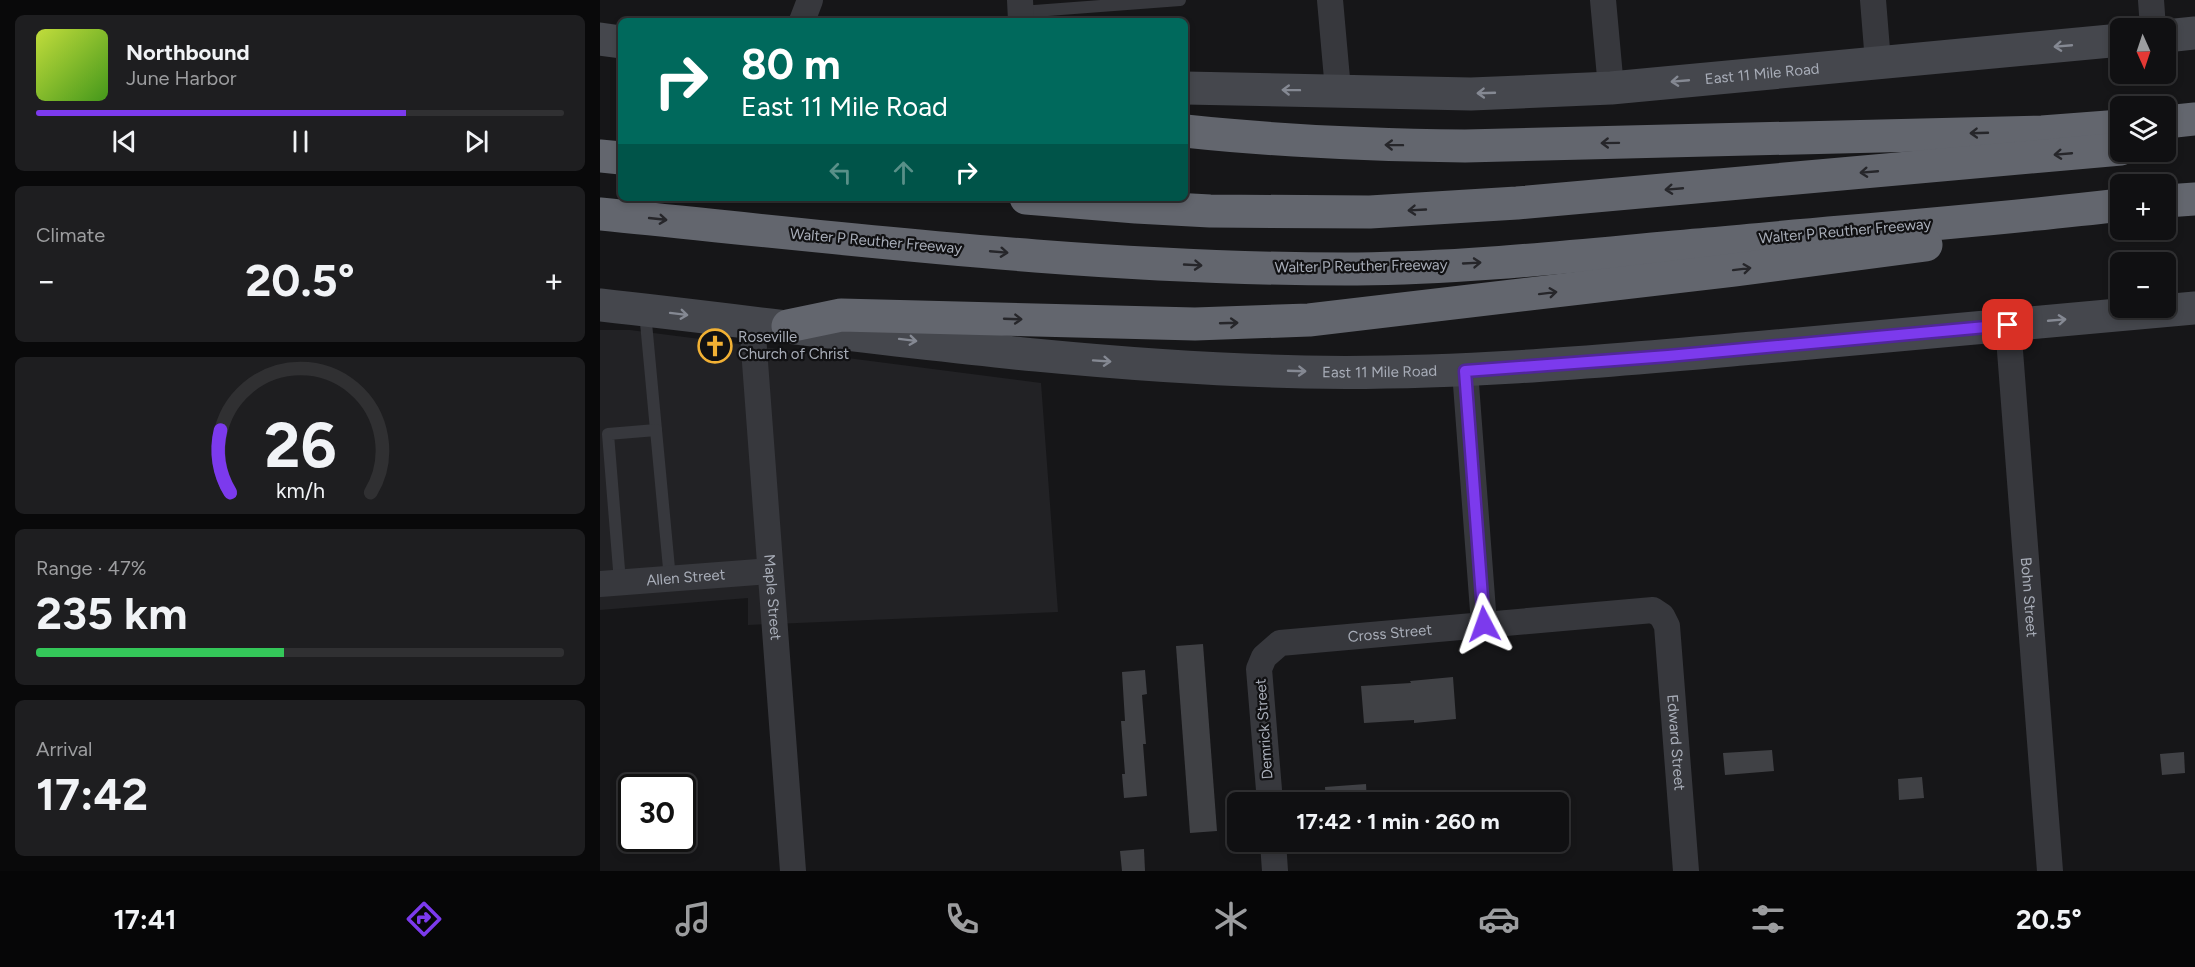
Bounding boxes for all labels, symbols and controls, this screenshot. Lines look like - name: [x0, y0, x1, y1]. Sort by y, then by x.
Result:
- north arrow: [2110, 18, 2176, 84]
- map controls: [2110, 18, 2176, 318]
- text: Northbound: [126, 39, 250, 66]
- text: 80 m: [741, 39, 841, 90]
- one-way arrow: [2053, 41, 2073, 52]
- icon: right: [642, 42, 720, 120]
- street label: East 11 Mile Road: [1704, 59, 1820, 88]
- text: June Harbor: [126, 66, 237, 90]
- one-way arrow: [1671, 76, 1691, 87]
- one-way arrow: [1281, 84, 1301, 95]
- one-way arrow: [1476, 87, 1496, 98]
- text: East 11 Mile Road: [741, 90, 948, 123]
- button: layers: [2110, 96, 2176, 162]
- icon: previous: [108, 125, 141, 158]
- icon: pause: [284, 125, 317, 158]
- icon: next: [460, 125, 493, 158]
- one-way arrow: [1969, 128, 1989, 139]
- one-way arrow: [1601, 138, 1621, 149]
- one-way arrow: [1385, 139, 1405, 151]
- one-way arrow: [2053, 149, 2073, 160]
- icon: left: [824, 156, 857, 189]
- icon: ahead: [887, 156, 920, 189]
- icon: right: [950, 156, 983, 189]
- one-way arrow: [1859, 167, 1879, 178]
- button: +: [2110, 174, 2176, 240]
- one-way arrow: [1665, 184, 1685, 195]
- one-way arrow: [1408, 204, 1428, 215]
- one-way arrow: [648, 214, 668, 225]
- street label: Walter P Reuther Freeway: [1758, 214, 1932, 248]
- text: Climate: [36, 223, 105, 247]
- street label: Walter P Reuther Freeway: [789, 224, 963, 258]
- one-way arrow: [988, 247, 1008, 258]
- button: −: [2110, 252, 2176, 318]
- text: 20.5°: [245, 253, 355, 307]
- street label: Walter P Reuther Freeway: [1274, 255, 1448, 277]
- one-way arrow: [1461, 258, 1481, 269]
- one-way arrow: [1183, 260, 1203, 271]
- text: −: [36, 261, 57, 300]
- text: +: [543, 261, 564, 300]
- one-way arrow: [1731, 264, 1751, 275]
- one-way arrow: [1538, 287, 1558, 298]
- pin: [1982, 299, 2033, 350]
- icon: arrive: [1991, 308, 2024, 341]
- one-way arrow: [669, 309, 688, 320]
- one-way arrow: [1002, 313, 1022, 325]
- one-way arrow: [2046, 315, 2066, 326]
- one-way arrow: [1218, 317, 1238, 328]
- church icon: Roseville Church of Christ: [697, 328, 733, 364]
- place label: Roseville Church of Christ: [738, 328, 849, 363]
- one-way arrow: [898, 335, 918, 346]
- one-way arrow: [1092, 356, 1112, 367]
- street label: East 11 Mile Road: [1322, 362, 1437, 381]
- one-way arrow: [1286, 366, 1306, 377]
- text: 26: [264, 408, 336, 483]
- text: km/h: [276, 478, 324, 503]
- street label: Maple Street: [760, 553, 785, 641]
- text: Range · 47%: [36, 556, 146, 580]
- street label: Bohn Street: [2017, 556, 2041, 638]
- street label: Allen Street: [646, 565, 726, 589]
- text: 235 km: [36, 586, 187, 640]
- position arrow: [1452, 592, 1516, 656]
- street label: Cross Street: [1347, 621, 1433, 646]
- street label: Demrick Street: [1251, 678, 1276, 780]
- street label: Edward Street: [1663, 694, 1689, 792]
- text: Arrival: [36, 737, 92, 761]
- text: 17:42: [36, 767, 148, 821]
- speed limit sign: 30: [618, 774, 696, 852]
- text: 17:42 · 1 min · 260 m: [1296, 808, 1500, 835]
- icon: directions: [403, 898, 445, 940]
- icon: music: [672, 898, 714, 940]
- icon: phone: [941, 898, 983, 940]
- icon: climate: [1210, 898, 1252, 940]
- icon: car: [1478, 898, 1520, 940]
- icon: filters: [1747, 898, 1789, 940]
- text: 17:41: [113, 903, 176, 936]
- text: 20.5°: [2016, 903, 2082, 936]

